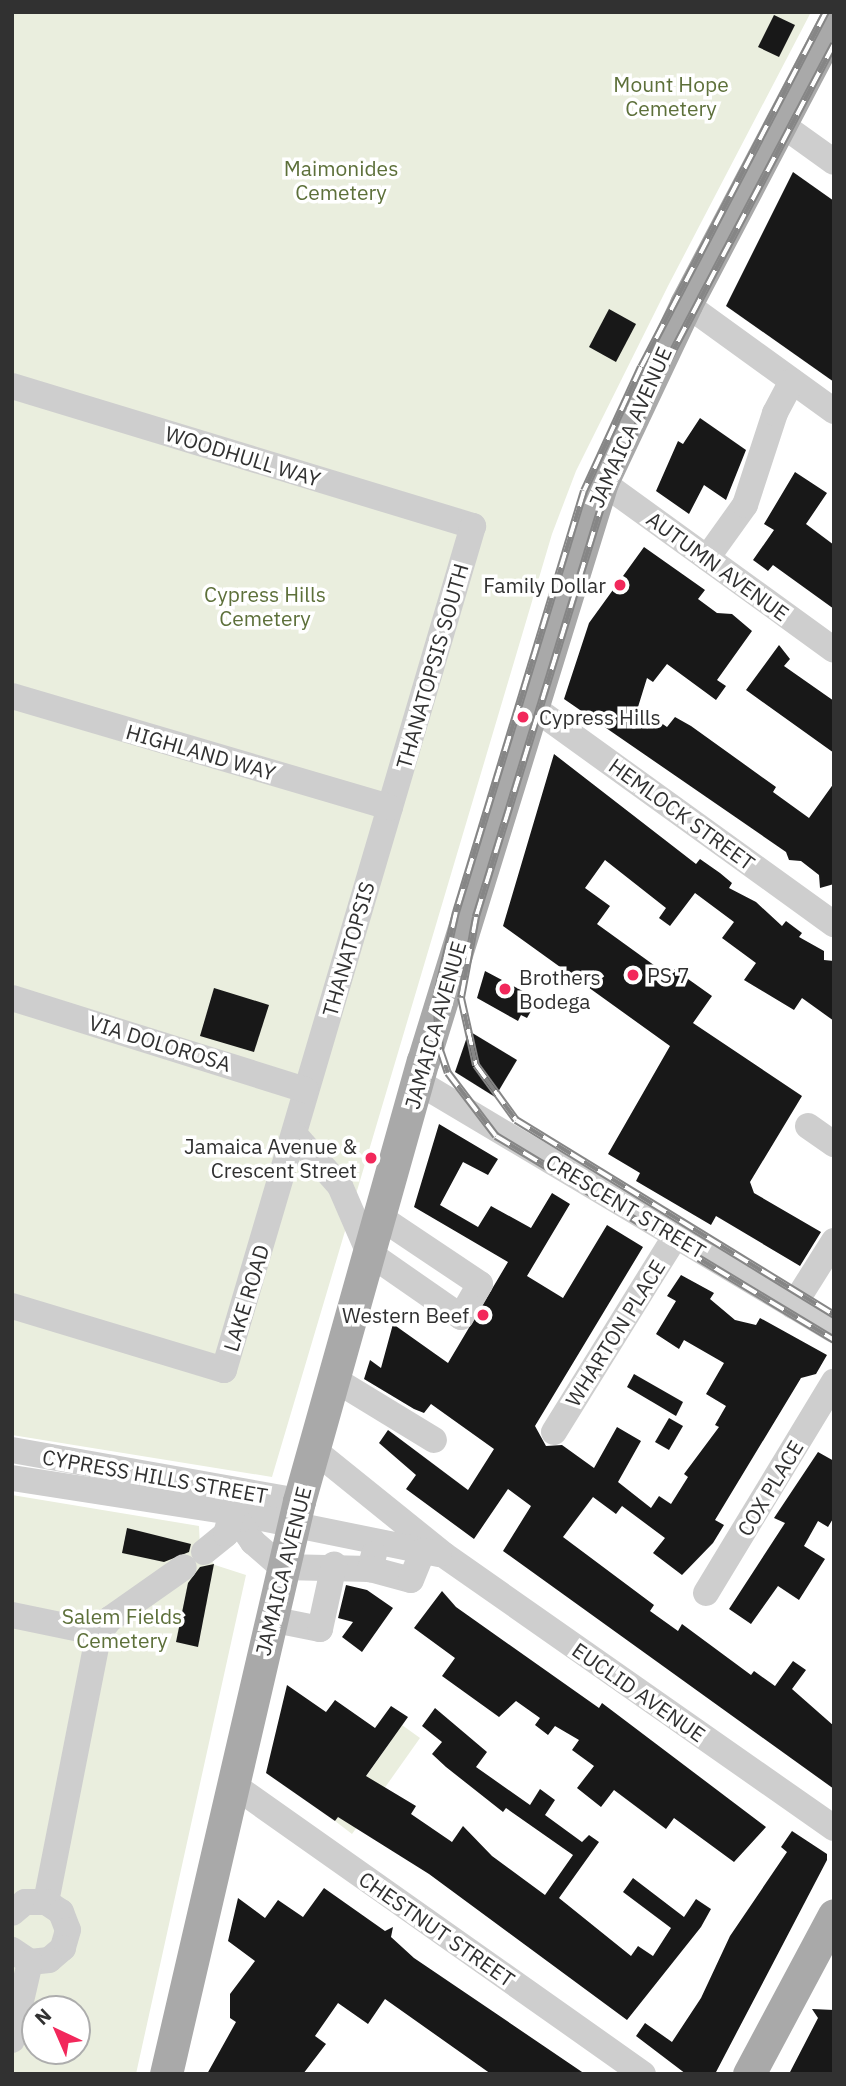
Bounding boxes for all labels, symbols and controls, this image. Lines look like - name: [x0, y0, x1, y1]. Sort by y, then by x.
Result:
- park label: Mount Hope Cemetery: [613, 71, 729, 121]
- park label: Maimonides Cemetery: [284, 155, 398, 205]
- street label: JAMAICA AVENUE: [583, 343, 677, 511]
- street label: WOODHULL WAY: [162, 420, 324, 492]
- street label: AUTUMN AVENUE: [642, 506, 794, 626]
- street label: THANATOPSIS SOUTH: [391, 560, 473, 772]
- place label: Family Dollar: [483, 572, 606, 598]
- marker: Family Dollar: [612, 577, 628, 593]
- park label: Cypress Hills Cemetery: [204, 581, 326, 631]
- place label: Cypress Hills: [539, 704, 661, 730]
- marker: Cypress Hills: [513, 707, 533, 727]
- street label: HIGHLAND WAY: [123, 719, 279, 785]
- street label: HEMLOCK STREET: [604, 753, 760, 875]
- street label: THANATOPSIS: [317, 879, 379, 1019]
- street label: JAMAICA AVENUE: [399, 938, 471, 1112]
- place label: PS 7: [647, 962, 689, 988]
- place label: Brothers Bodega: [519, 964, 601, 1014]
- marker: PS 7: [625, 967, 641, 983]
- marker: Brothers Bodega: [497, 981, 513, 997]
- street label: VIA DOLOROSA: [86, 1009, 234, 1077]
- place label: Jamaica Avenue & Crescent Street: [184, 1133, 357, 1183]
- street label: CRESCENT STREET: [542, 1148, 710, 1264]
- marker: Jamaica Avenue & Crescent Street: [363, 1150, 379, 1166]
- street label: LAKE ROAD: [218, 1242, 274, 1354]
- street label: WHARTON PLACE: [560, 1255, 670, 1411]
- place label: Western Beef: [342, 1302, 469, 1328]
- marker: Western Beef: [475, 1307, 491, 1323]
- street label: COX PLACE: [732, 1436, 808, 1540]
- street label: CYPRESS HILLS STREET: [40, 1444, 270, 1508]
- street label: JAMAICA AVENUE: [250, 1484, 316, 1658]
- park label: Salem Fields Cemetery: [62, 1603, 182, 1653]
- street label: EUCLID AVENUE: [568, 1637, 710, 1747]
- street label: CHESTNUT STREET: [354, 1866, 520, 1992]
- north arrow: [21, 1995, 91, 2065]
- text: N: [30, 2003, 56, 2030]

